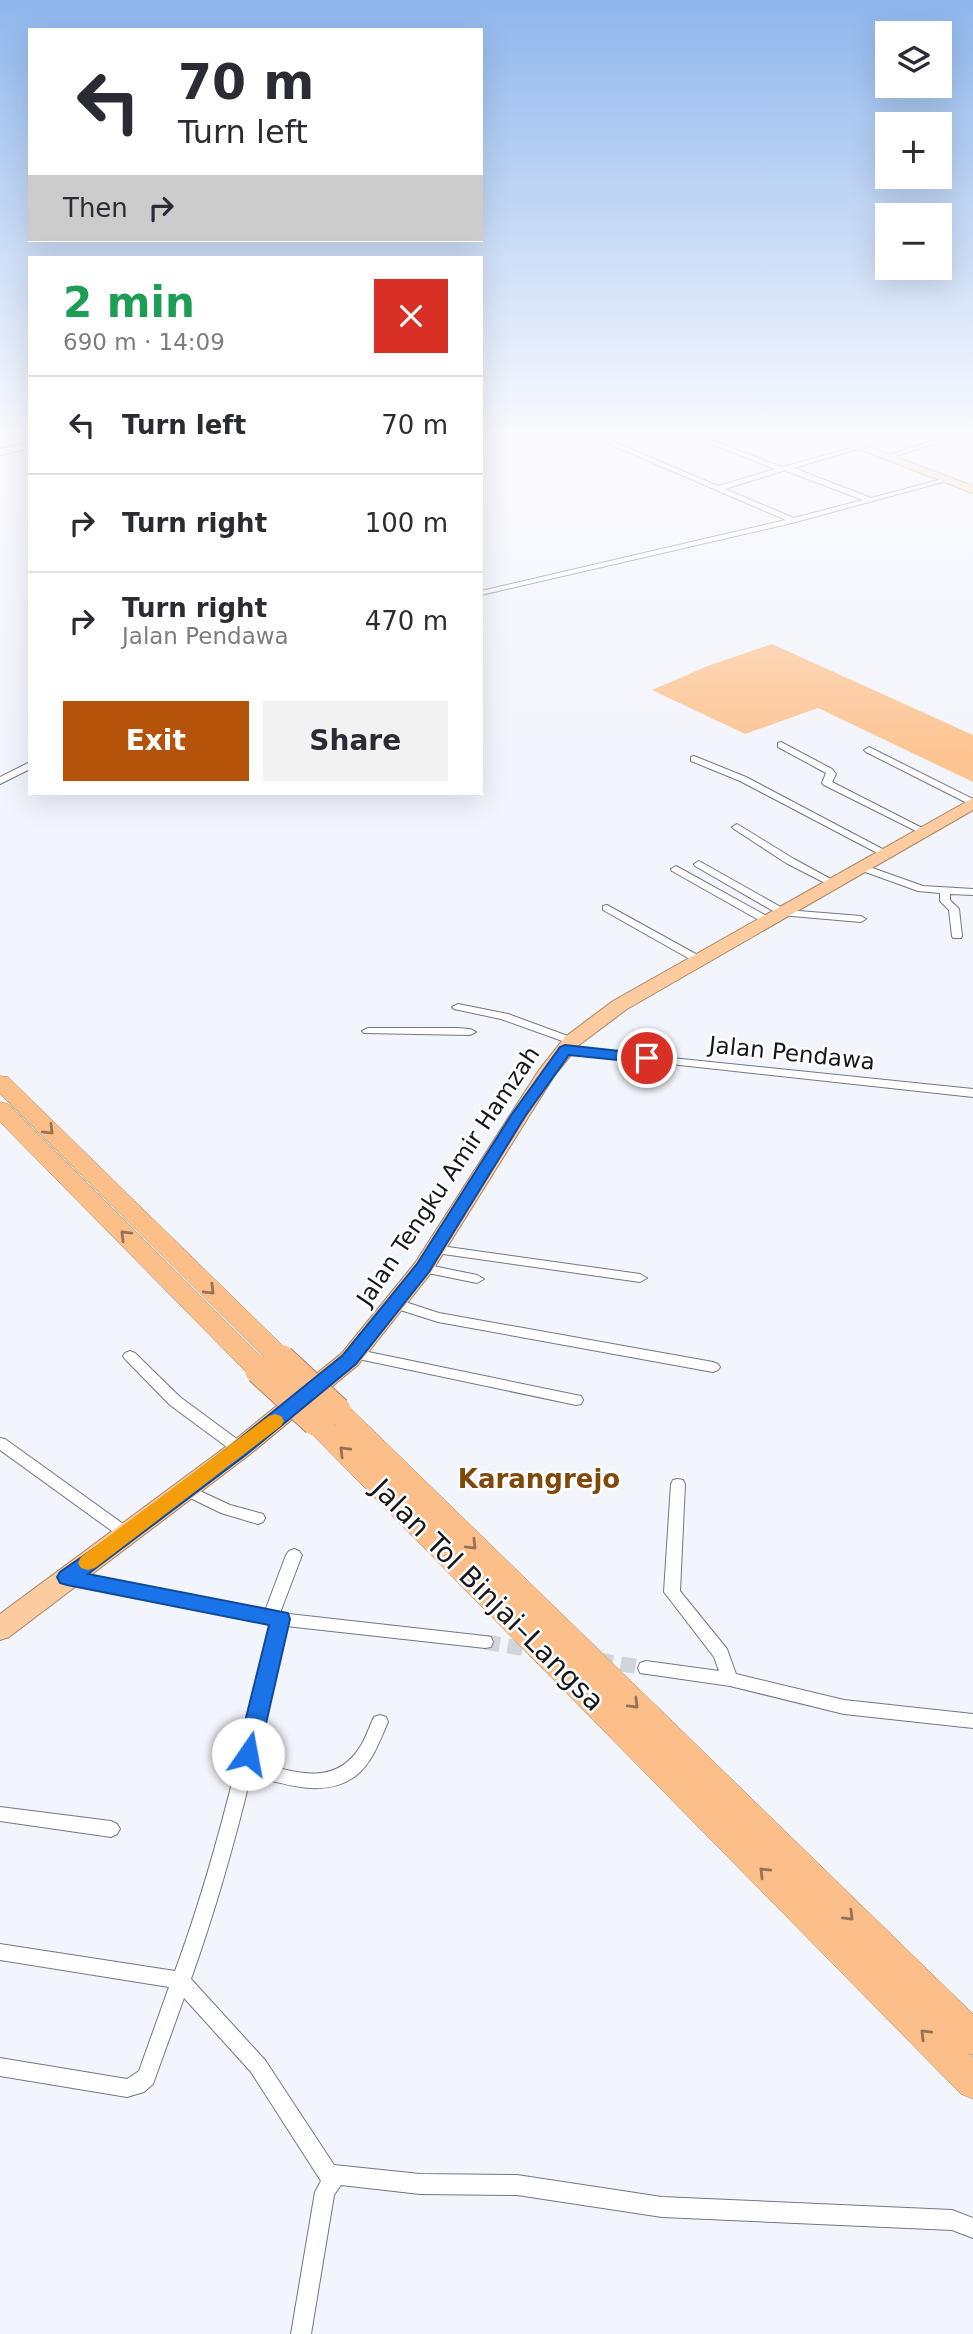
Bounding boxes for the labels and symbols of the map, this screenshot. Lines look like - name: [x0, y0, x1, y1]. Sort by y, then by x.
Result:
- pin: [617, 1028, 677, 1088]
- street label: Jalan Pendawa: [706, 1031, 876, 1075]
- street label: Jalan Tengku Amir Hamzah: [350, 1041, 545, 1312]
- one-way arrow: [40, 1121, 53, 1134]
- one-way arrow: [120, 1230, 133, 1243]
- one-way arrow: [202, 1281, 215, 1294]
- one-way arrow: [340, 1446, 353, 1459]
- district label: Karangrejo: [458, 1464, 620, 1494]
- street label: Jalan Tol Binjai–Langsa: [364, 1471, 611, 1718]
- one-way arrow: [464, 1536, 477, 1549]
- one-way arrow: [626, 1696, 639, 1709]
- position arrow: [211, 1717, 285, 1791]
- one-way arrow: [760, 1868, 773, 1881]
- one-way arrow: [840, 1907, 853, 1920]
- one-way arrow: [920, 2029, 933, 2042]

